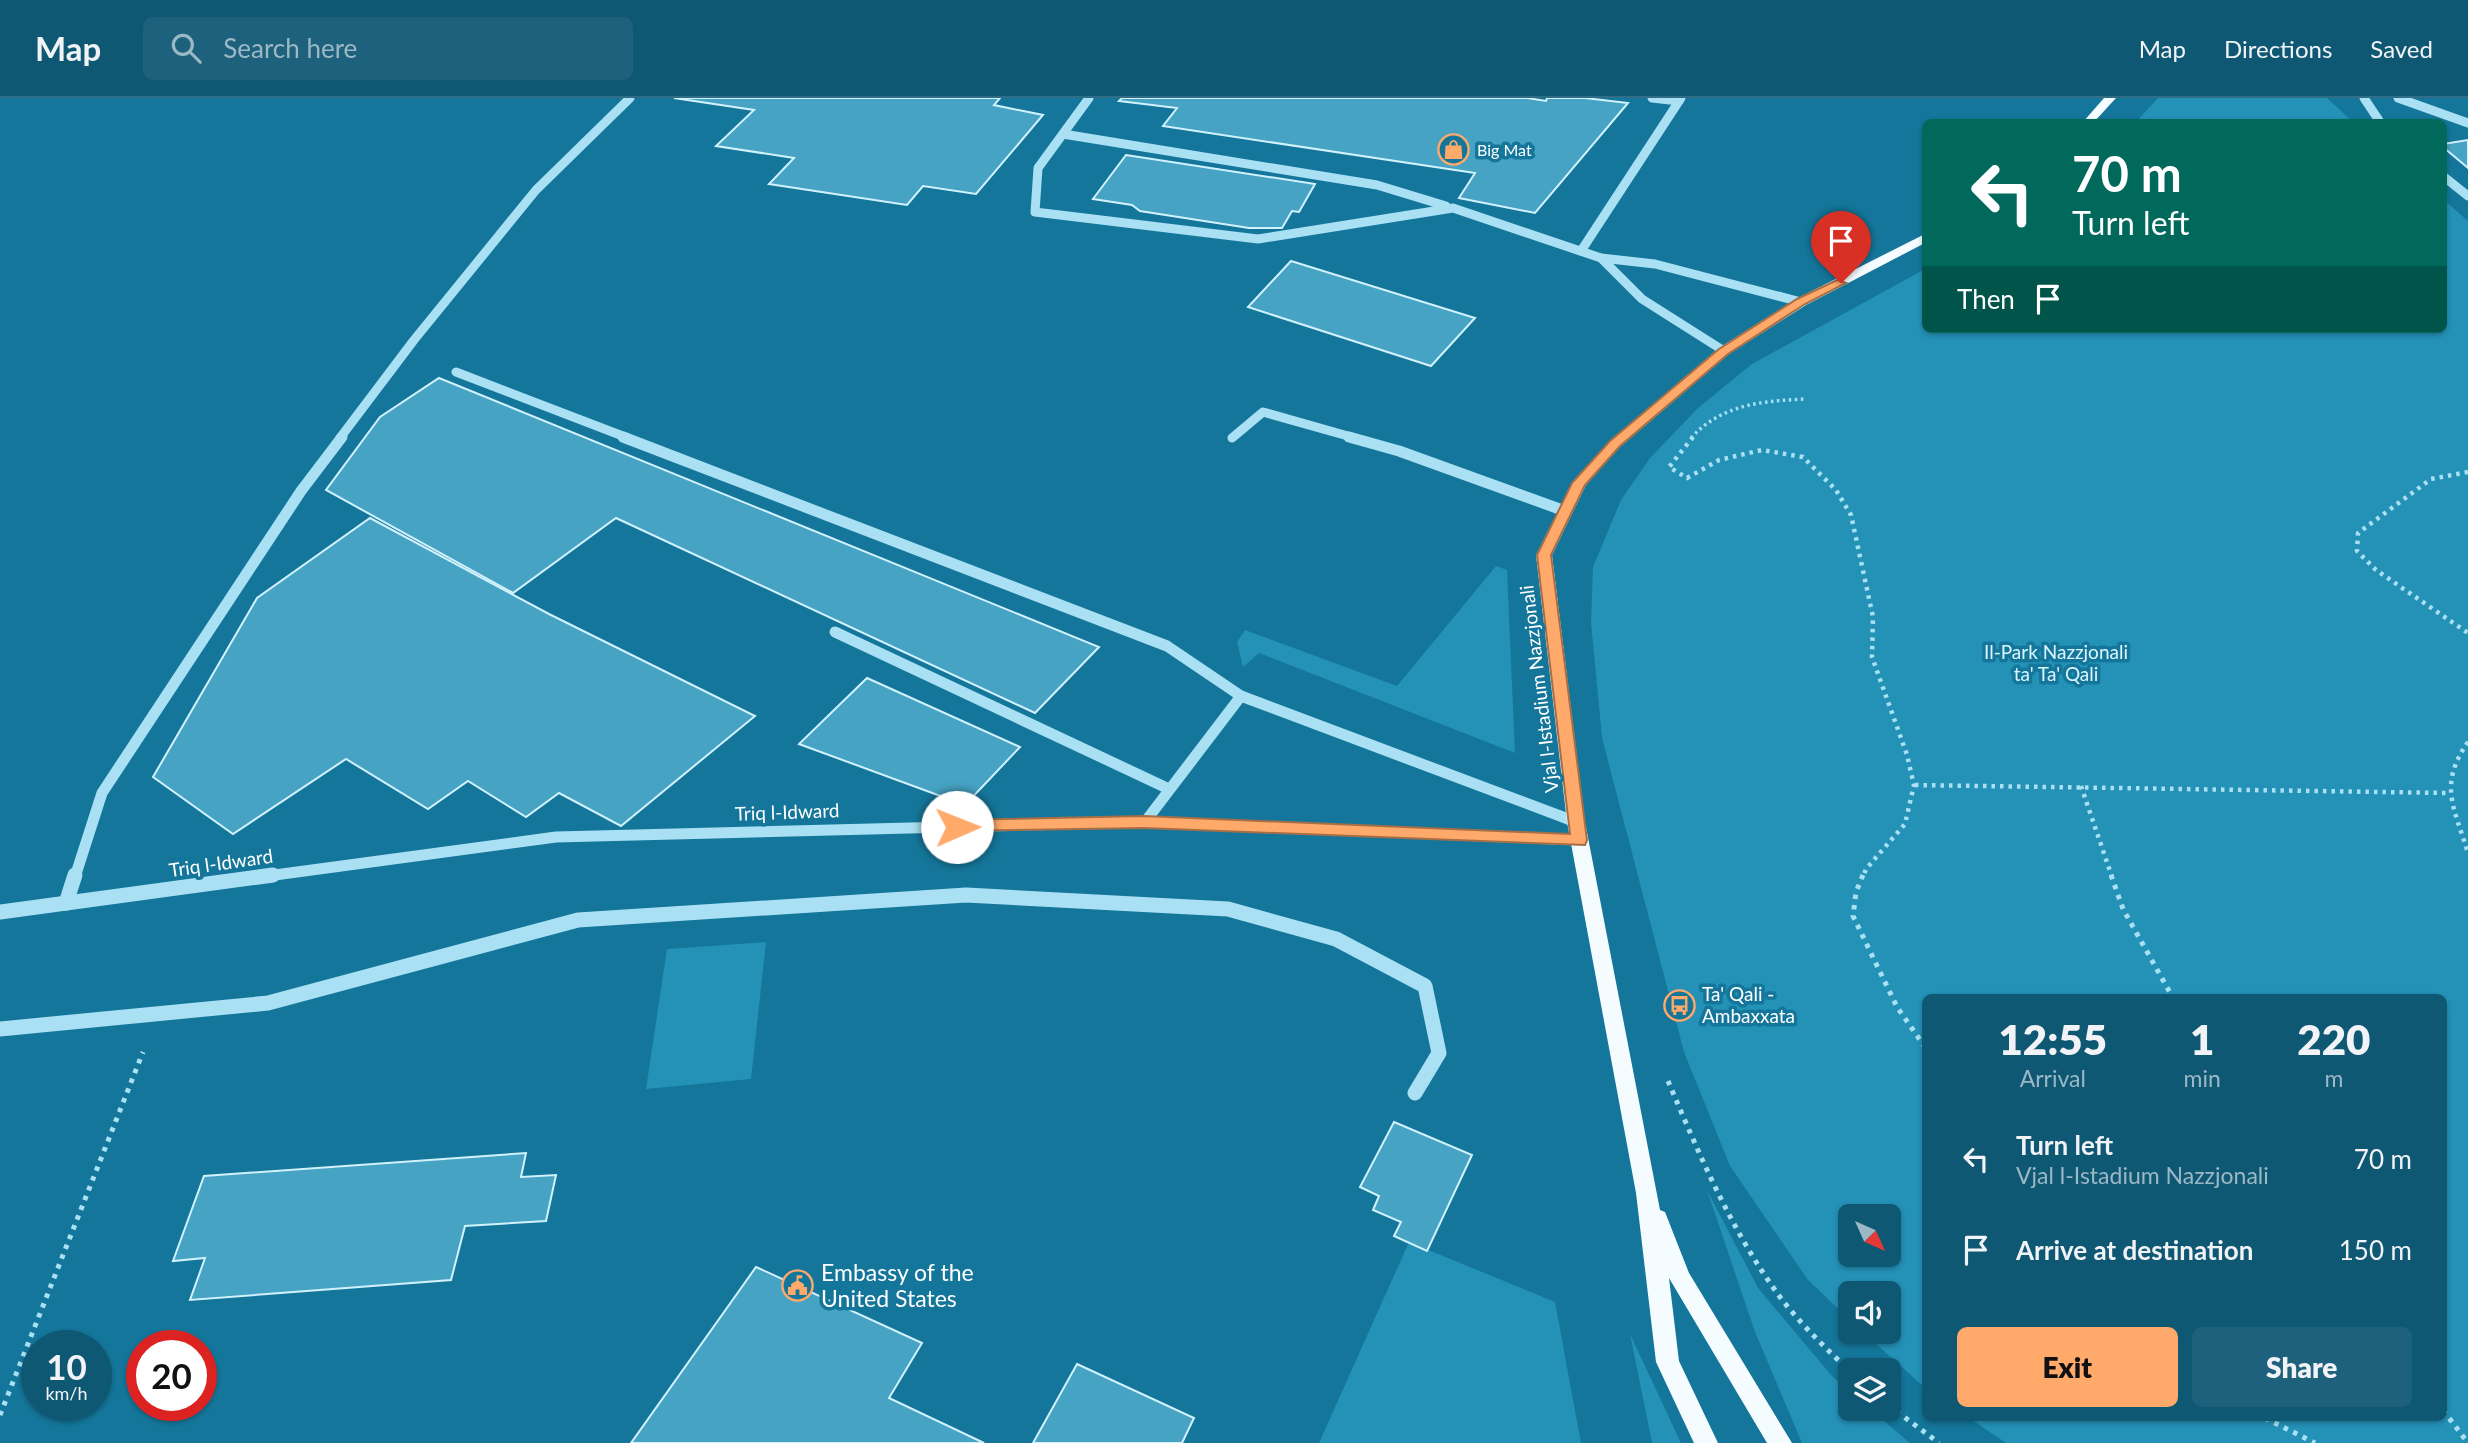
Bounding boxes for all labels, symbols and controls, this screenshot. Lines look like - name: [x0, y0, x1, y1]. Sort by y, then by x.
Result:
- search box: [143, 17, 633, 80]
- text: Map: [35, 28, 101, 68]
- icon: search: [167, 29, 205, 67]
- text: Search here: [223, 32, 357, 64]
- text: Map: [2139, 34, 2186, 63]
- text: Directions: [2224, 34, 2332, 63]
- text: Saved: [2370, 34, 2433, 63]
- shop icon: Big Mat: [1437, 133, 1471, 167]
- place label: Big Mat: [1477, 140, 1532, 159]
- text: 70 m: [2072, 144, 2182, 202]
- icon: left: [1957, 147, 2048, 238]
- text: Turn left: [2072, 203, 2189, 242]
- pin: [1811, 211, 1871, 283]
- icon: arrive: [1822, 222, 1860, 260]
- icon: arrive: [2029, 280, 2067, 318]
- text: Then: [1957, 283, 2015, 315]
- street label: Vjal l-Istadium Nazzjonali: [1514, 584, 1563, 794]
- park label: Il-Park Nazzjonali ta' Ta' Qali: [1984, 640, 2128, 685]
- position arrow: [920, 790, 994, 864]
- street label: Triq l-Idward: [734, 798, 840, 825]
- street label: Triq l-Idward: [167, 844, 274, 881]
- place label: Ta' Qali - Ambaxxata: [1702, 982, 1795, 1027]
- bus stop icon: Ta' Qali - Ambaxxata: [1662, 988, 1696, 1022]
- text: 12:55: [1999, 1014, 2107, 1064]
- text: 1: [2190, 1014, 2214, 1064]
- text: 220: [2297, 1014, 2370, 1064]
- text: Arrival: [2020, 1064, 2086, 1092]
- text: min: [2184, 1064, 2221, 1092]
- text: m: [2324, 1064, 2343, 1092]
- text: Turn left: [2016, 1129, 2113, 1161]
- icon: left: [1957, 1140, 1995, 1178]
- text: 70 m: [2354, 1143, 2412, 1175]
- text: Vjal l-Istadium Nazzjonali: [2016, 1161, 2269, 1189]
- north arrow: [1838, 1204, 1900, 1267]
- map controls: [1838, 1204, 1901, 1421]
- icon: arrive: [1957, 1231, 1995, 1269]
- text: Arrive at destination: [2016, 1234, 2253, 1266]
- text: 150 m: [2339, 1234, 2412, 1266]
- place label: Embassy of the United States: [821, 1258, 974, 1312]
- public building icon: Embassy of the United States: [781, 1269, 815, 1303]
- button: sound: [1838, 1281, 1901, 1344]
- button: Exit: [1957, 1327, 2178, 1407]
- button: Share: [2192, 1327, 2412, 1407]
- speed limit sign: 20: [126, 1330, 217, 1421]
- text: 10: [46, 1345, 87, 1387]
- button: layers: [1838, 1358, 1901, 1421]
- text: km/h: [45, 1382, 88, 1404]

